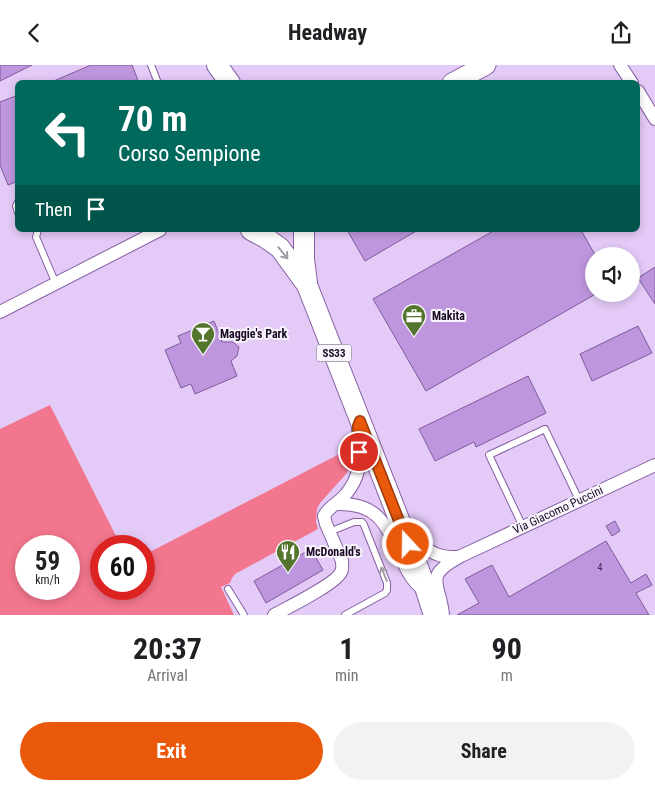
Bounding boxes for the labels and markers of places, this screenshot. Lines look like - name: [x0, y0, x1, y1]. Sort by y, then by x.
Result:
- office icon: Makita: [401, 303, 427, 337]
- place label: Makita: [432, 309, 465, 323]
- bar icon: Maggie's Park: [190, 321, 216, 355]
- place label: Maggie's Park: [220, 327, 288, 341]
- pin: [338, 431, 380, 473]
- restaurant icon: McDonald's: [275, 539, 301, 573]
- place label: McDonald's: [306, 545, 361, 559]

